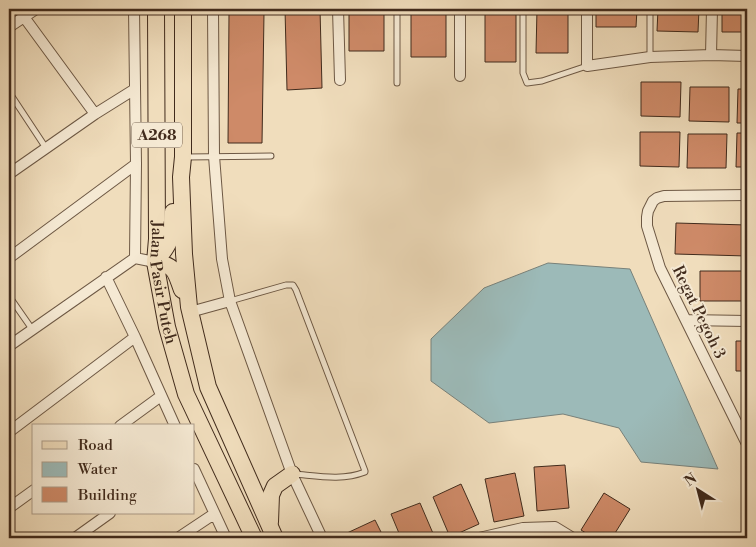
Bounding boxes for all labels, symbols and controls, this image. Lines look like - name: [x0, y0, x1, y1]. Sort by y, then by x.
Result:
- road number: A268: [132, 122, 182, 148]
- street label: Jalan Pasir Puteh: [145, 220, 181, 347]
- street label: Regat Pegoh 3: [668, 262, 730, 362]
- legend: [32, 424, 195, 514]
- text: Road: [78, 436, 113, 455]
- text: Water: [77, 460, 118, 479]
- north arrow: [674, 464, 724, 514]
- text: N: [681, 470, 701, 491]
- text: Building: [77, 486, 137, 505]

